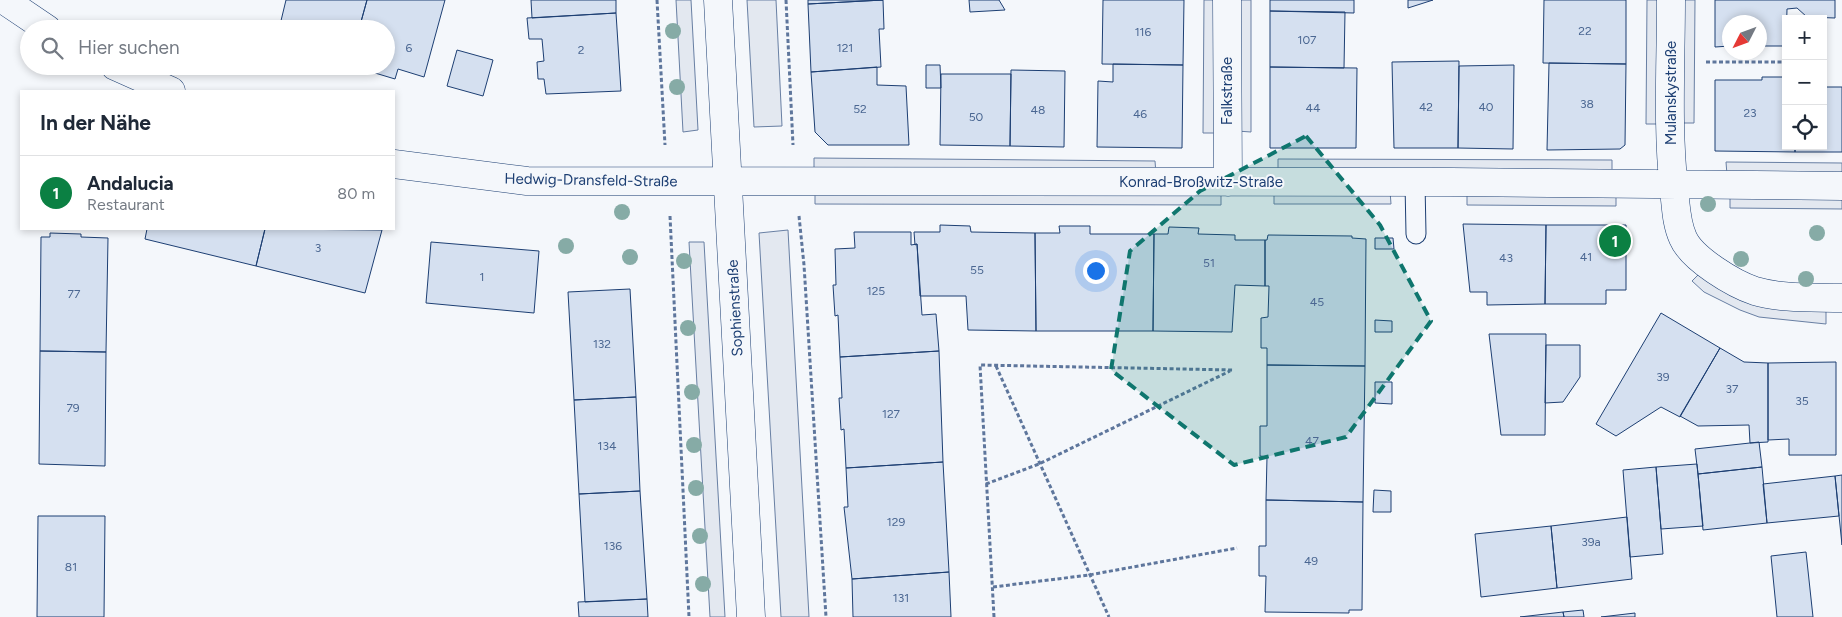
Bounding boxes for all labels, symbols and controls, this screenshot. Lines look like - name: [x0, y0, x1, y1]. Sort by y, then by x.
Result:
- north arrow: [1722, 15, 1767, 60]
- map controls: [1782, 15, 1827, 150]
- button: +: [1782, 15, 1827, 60]
- search box: [20, 20, 395, 75]
- house number: 22: [1578, 24, 1592, 38]
- house number: 116: [1135, 25, 1152, 39]
- house number: 107: [1297, 33, 1317, 47]
- icon: search: [38, 34, 66, 62]
- text: Hier suchen: [78, 36, 179, 59]
- house number: 6: [406, 41, 413, 55]
- house number: 121: [837, 41, 853, 55]
- street label: Mulanskystraße: [1662, 41, 1680, 145]
- house number: 2: [578, 43, 584, 57]
- street label: Falkstraße: [1218, 57, 1236, 125]
- button: −: [1782, 60, 1827, 105]
- house number: 38: [1580, 97, 1594, 111]
- house number: 42: [1419, 100, 1433, 114]
- house number: 40: [1478, 100, 1494, 114]
- house number: 44: [1306, 101, 1321, 115]
- house number: 52: [853, 102, 867, 116]
- house number: 48: [1031, 103, 1045, 117]
- button: locate: [1782, 105, 1827, 150]
- house number: 23: [1743, 106, 1757, 120]
- house number: 46: [1133, 107, 1147, 121]
- text: In der Nähe: [40, 110, 151, 135]
- house number: 50: [969, 110, 984, 124]
- street label: Hedwig-Dransfeld-Straße: [504, 169, 678, 191]
- text: Andalucia: [87, 172, 174, 195]
- street label: Konrad-Broßwitz-Straße: [1119, 173, 1283, 191]
- text: 1: [53, 184, 59, 203]
- text: 80 m: [337, 184, 375, 203]
- text: Restaurant: [87, 195, 165, 214]
- pin: 1: [1599, 222, 1631, 260]
- house number: 3: [315, 241, 321, 255]
- house number: 41: [1580, 250, 1592, 264]
- house number: 43: [1499, 251, 1513, 265]
- house number: 51: [1203, 256, 1215, 270]
- your location: [1083, 258, 1109, 284]
- street label: Sophienstraße: [723, 259, 747, 357]
- house number: 55: [970, 263, 984, 277]
- house number: 1: [480, 270, 484, 284]
- house number: 125: [867, 284, 885, 298]
- house number: 77: [68, 287, 81, 301]
- house number: 45: [1310, 295, 1324, 309]
- house number: 132: [593, 337, 611, 351]
- house number: 39: [1656, 370, 1670, 384]
- house number: 37: [1726, 382, 1739, 396]
- house number: 35: [1795, 394, 1809, 408]
- house number: 79: [66, 401, 80, 415]
- house number: 127: [882, 407, 901, 421]
- house number: 47: [1305, 434, 1319, 448]
- house number: 134: [598, 439, 617, 453]
- house number: 129: [887, 515, 905, 529]
- house number: 39a: [1581, 535, 1601, 549]
- house number: 136: [604, 539, 622, 553]
- house number: 49: [1304, 554, 1318, 568]
- house number: 81: [65, 560, 77, 574]
- house number: 131: [893, 591, 909, 605]

